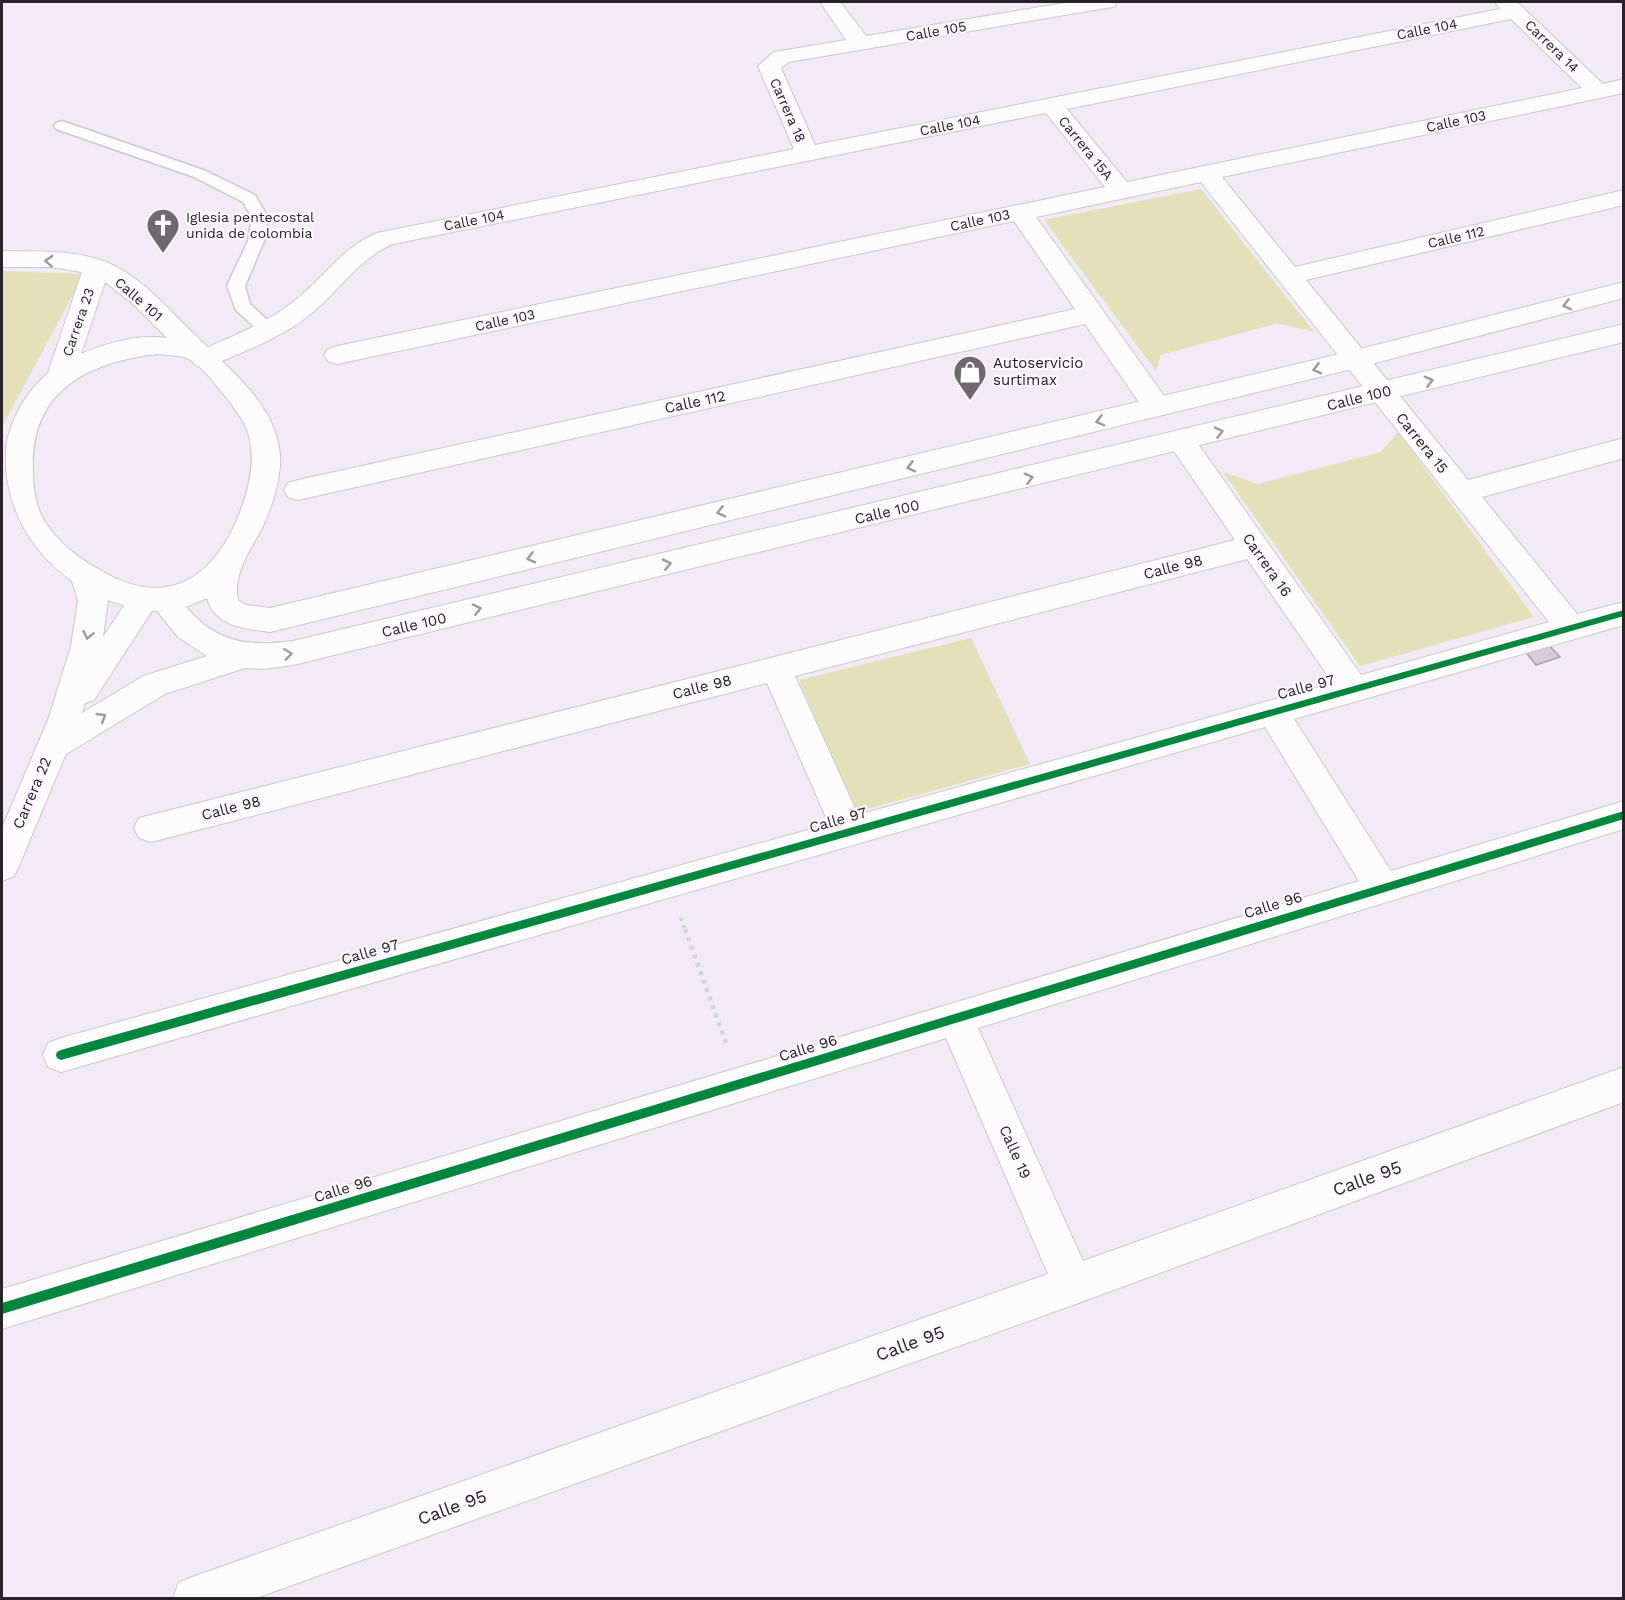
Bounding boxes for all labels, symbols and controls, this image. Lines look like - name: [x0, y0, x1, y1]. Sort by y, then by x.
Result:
- street label: Calle 104: [1395, 15, 1459, 43]
- street label: Carrera 14: [1522, 16, 1582, 76]
- street label: Calle 105: [905, 18, 967, 44]
- street label: Carrera 18: [767, 75, 809, 145]
- street label: Calle 103: [1425, 107, 1487, 135]
- street label: Calle 104: [918, 111, 982, 139]
- street label: Carrera 15A: [1055, 113, 1117, 183]
- street label: Calle 104: [442, 206, 506, 234]
- street label: Calle 103: [949, 206, 1011, 234]
- church icon: Iglesia pentecostal unida de colombia: [145, 207, 181, 254]
- place label: Iglesia pentecostal unida de colombia: [186, 209, 315, 241]
- street label: Calle 112: [1426, 223, 1486, 251]
- one-way arrow: [45, 254, 54, 267]
- street label: Calle 101: [112, 274, 166, 324]
- street label: Carrera 23: [59, 286, 97, 358]
- one-way arrow: [1562, 298, 1573, 310]
- street label: Calle 103: [474, 306, 536, 334]
- shop icon: Autoservicio surtimax: [952, 354, 988, 401]
- place label: Autoservicio surtimax: [993, 354, 1083, 389]
- one-way arrow: [1312, 361, 1322, 374]
- one-way arrow: [1424, 375, 1434, 388]
- street label: Calle 100: [1325, 381, 1393, 415]
- street label: Calle 112: [663, 387, 727, 417]
- street label: Carrera 15: [1392, 409, 1452, 477]
- one-way arrow: [1095, 414, 1105, 427]
- one-way arrow: [1214, 426, 1224, 439]
- one-way arrow: [906, 459, 916, 472]
- one-way arrow: [1024, 472, 1034, 485]
- street label: Calle 100: [853, 496, 921, 528]
- one-way arrow: [716, 505, 726, 518]
- street label: Carrera 16: [1239, 530, 1295, 600]
- one-way arrow: [527, 550, 537, 563]
- street label: Calle 98: [1142, 551, 1204, 583]
- one-way arrow: [662, 559, 672, 572]
- one-way arrow: [472, 604, 482, 617]
- street label: Calle 100: [380, 609, 448, 641]
- one-way arrow: [82, 630, 95, 640]
- one-way arrow: [283, 648, 292, 660]
- street label: Calle 98: [671, 671, 733, 703]
- street label: Calle 97: [1275, 671, 1337, 703]
- one-way arrow: [96, 712, 106, 724]
- street label: Carrera 22: [9, 754, 55, 832]
- street label: Calle 98: [200, 792, 262, 824]
- street label: Calle 97: [807, 803, 869, 837]
- street label: Calle 96: [1242, 888, 1304, 922]
- street label: Calle 97: [339, 935, 401, 969]
- street label: Calle 96: [777, 1031, 839, 1065]
- street label: Calle 19: [995, 1123, 1035, 1181]
- street label: Calle 95: [1330, 1156, 1404, 1200]
- street label: Calle 96: [312, 1172, 374, 1206]
- street label: Calle 95: [873, 1321, 947, 1365]
- street label: Calle 95: [415, 1485, 489, 1529]

